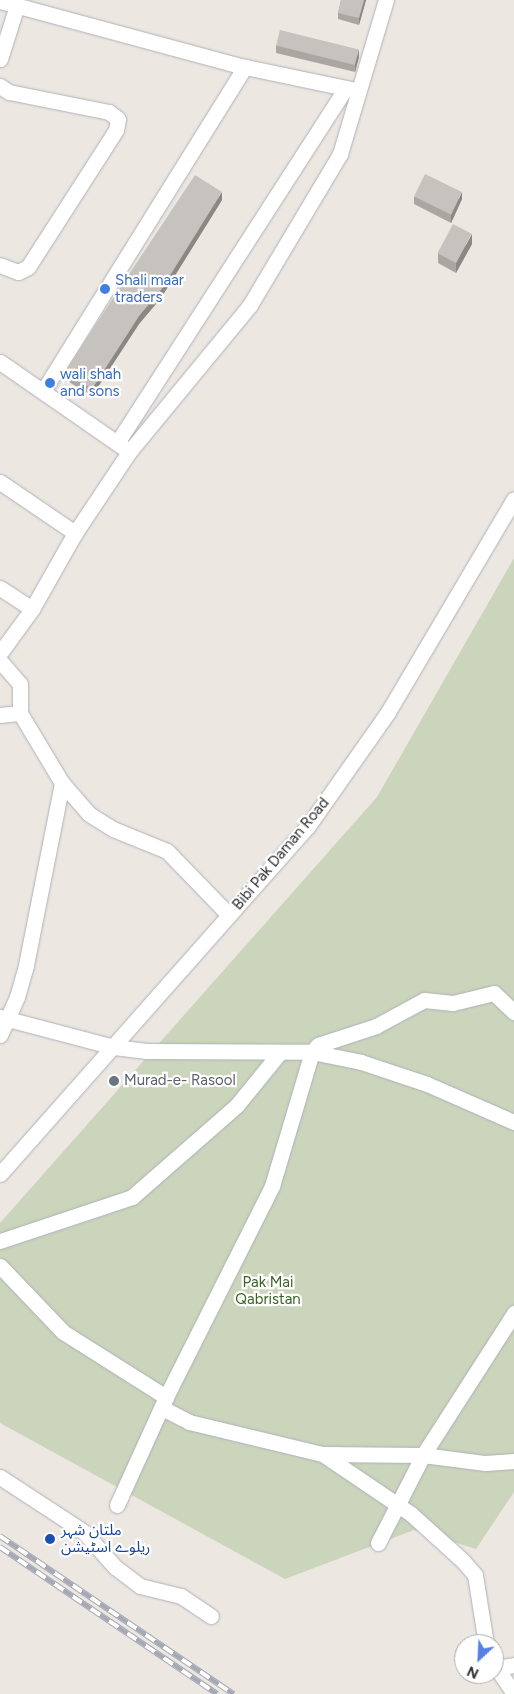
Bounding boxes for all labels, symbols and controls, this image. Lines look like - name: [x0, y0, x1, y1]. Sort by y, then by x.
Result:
- place label: Shali maar traders: [115, 271, 184, 306]
- marker: Shali maar traders: [99, 283, 111, 295]
- place label: wali shah and sons: [60, 365, 121, 400]
- marker: wali shah and sons: [44, 377, 56, 389]
- street label: Bibi Pak Daman Road: [229, 794, 333, 914]
- place label: Murad-e- Rasool: [124, 1072, 236, 1090]
- marker: Murad-e- Rasool: [108, 1075, 120, 1087]
- park label: Pak Mai Qabristan: [235, 1273, 301, 1308]
- place label: ملتان شہر ریلوے اسٹیشن: [61, 1521, 150, 1556]
- marker: ملتان شہر ریلوے اسٹیشن: [43, 1532, 57, 1546]
- north arrow: [454, 1634, 504, 1684]
- text: N: [464, 1662, 481, 1682]

